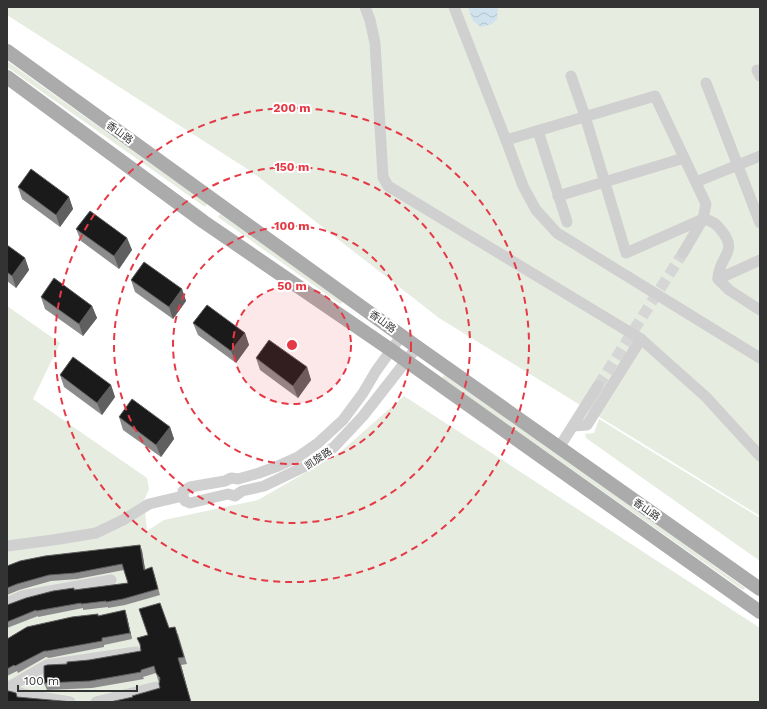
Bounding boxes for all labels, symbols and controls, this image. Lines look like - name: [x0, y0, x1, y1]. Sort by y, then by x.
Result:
- text: 200 m: [273, 101, 311, 115]
- street label: 香山路: [104, 119, 135, 146]
- text: 150 m: [275, 160, 309, 174]
- text: 100 m: [274, 219, 310, 233]
- text: 50 m: [277, 279, 307, 293]
- street label: 香山路: [367, 308, 398, 335]
- centre of rings: [285, 338, 299, 352]
- street label: 凯旋路: [303, 445, 334, 471]
- street label: 香山路: [631, 496, 662, 523]
- scale bar: [18, 667, 137, 693]
- text: 100 m: [24, 674, 59, 688]

